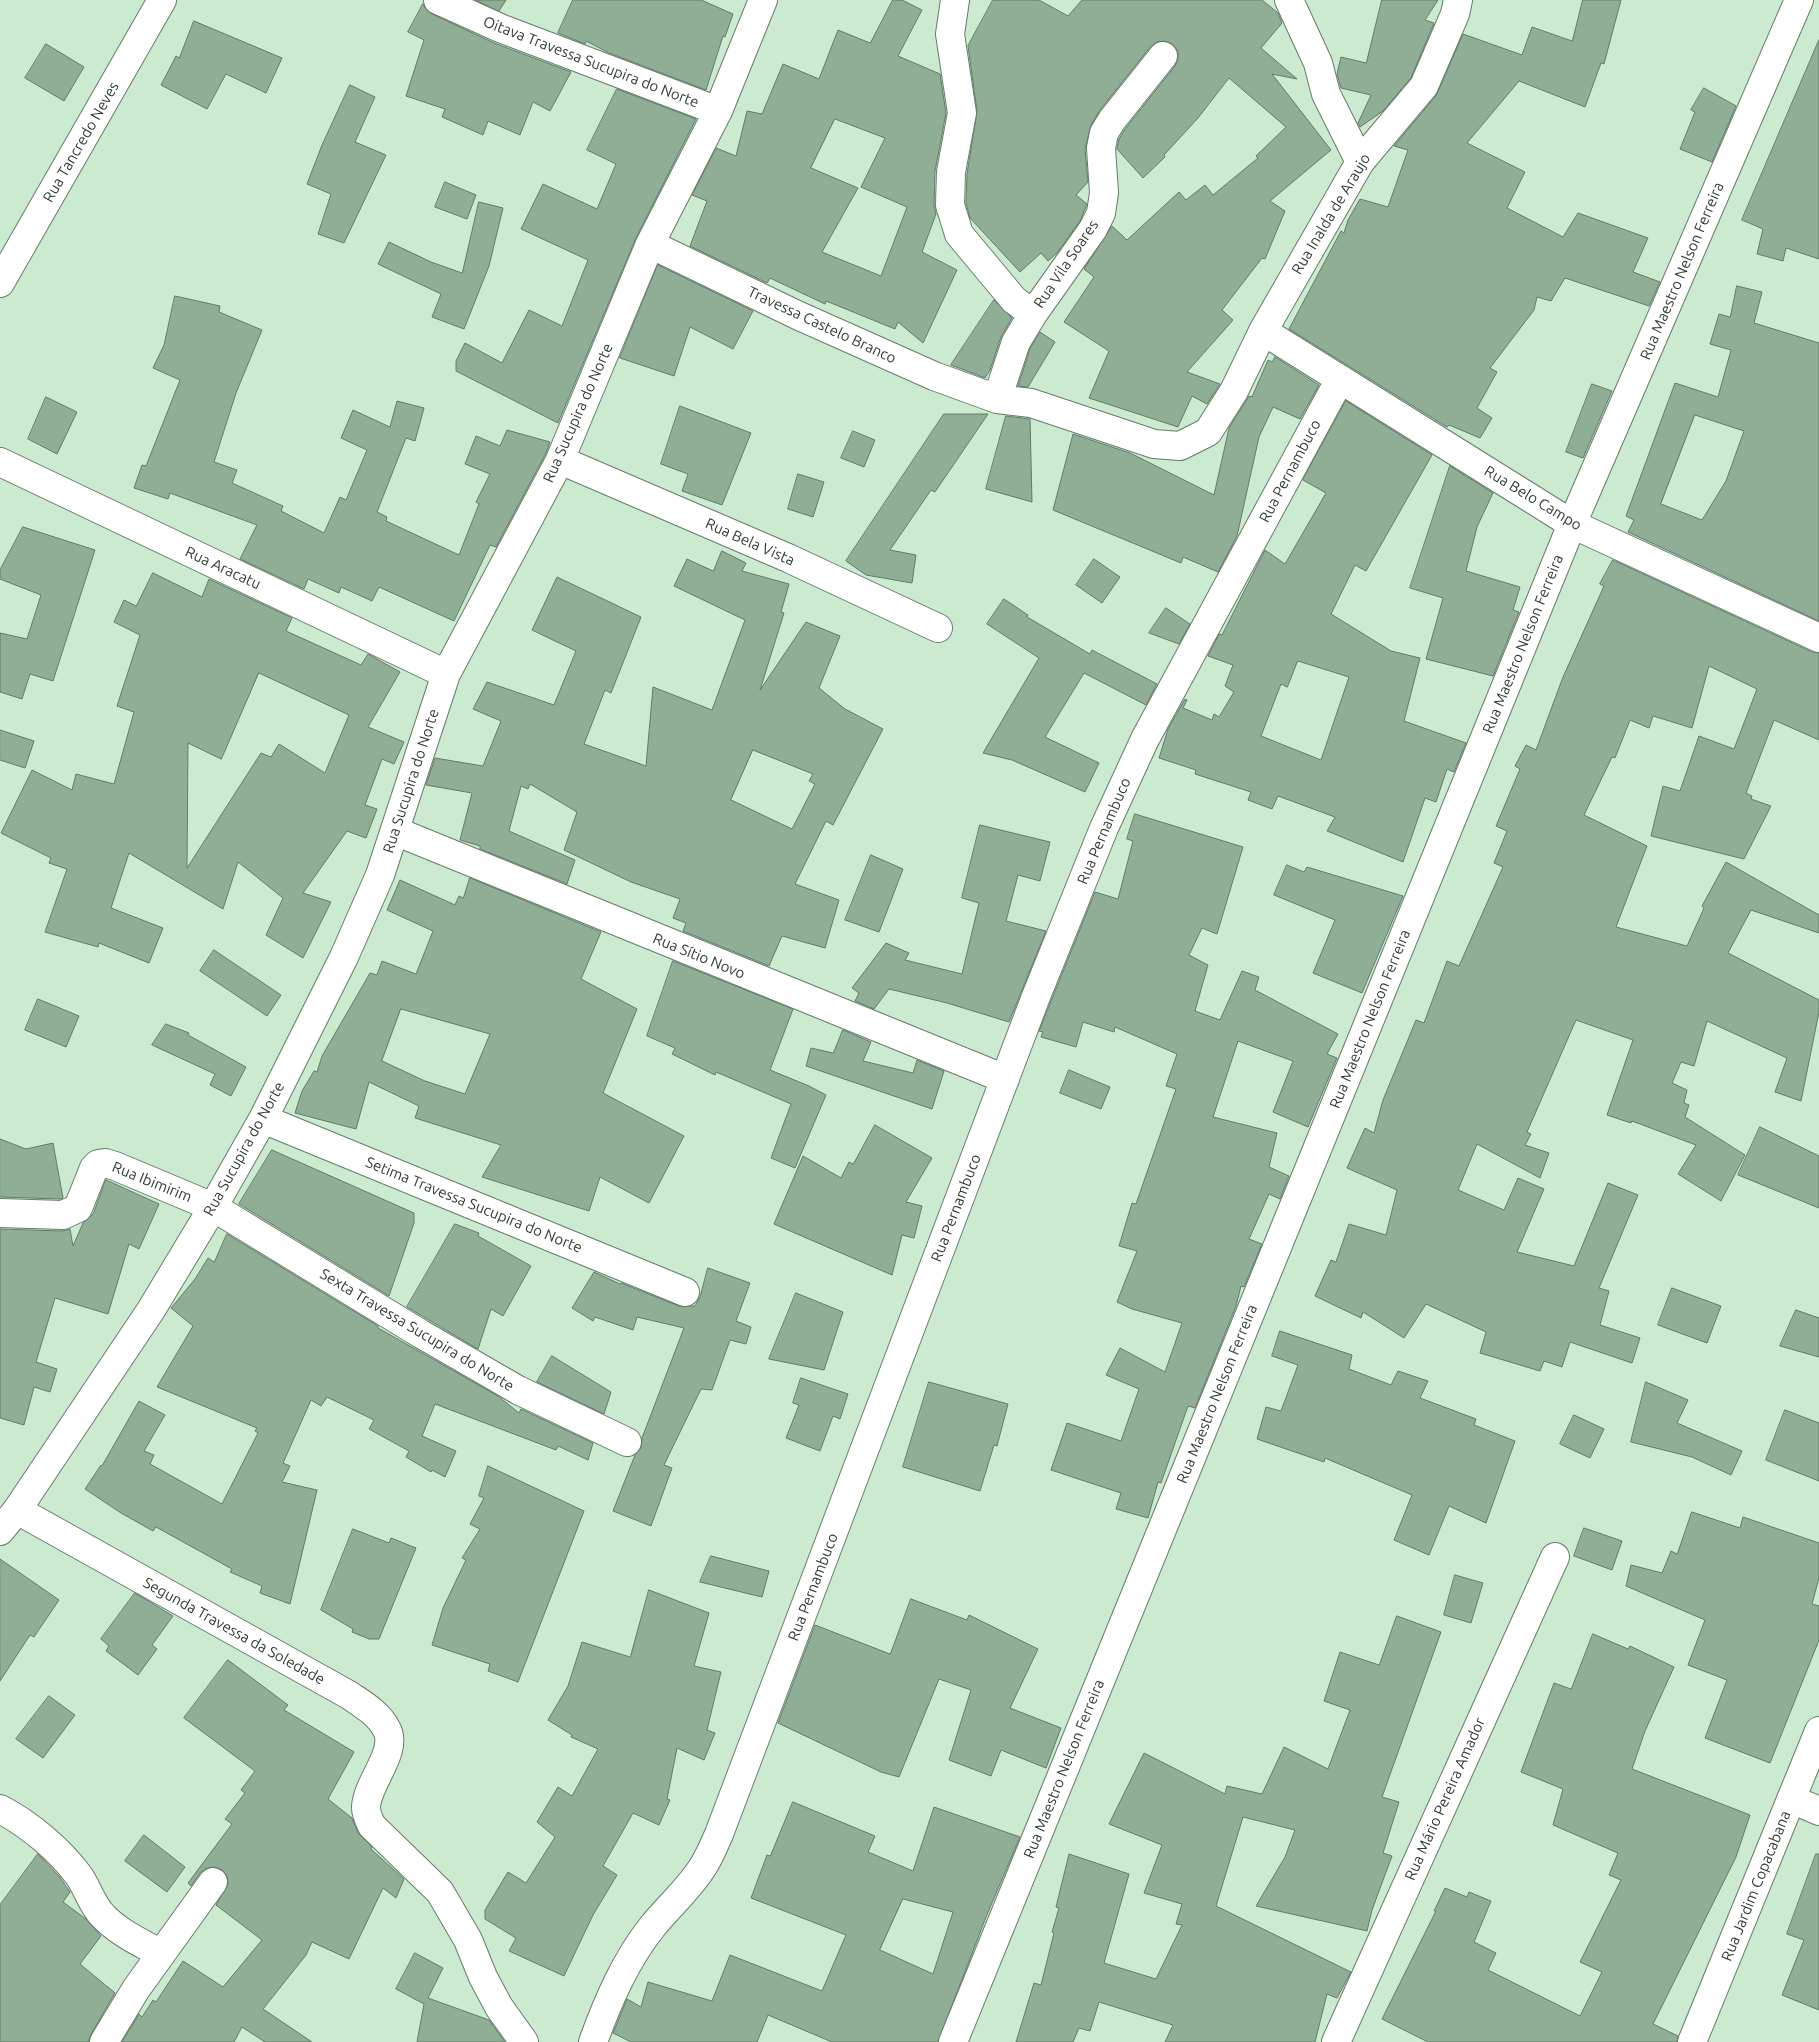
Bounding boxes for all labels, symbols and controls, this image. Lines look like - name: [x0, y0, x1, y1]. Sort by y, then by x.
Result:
- street label: Oitava Travessa Sucupira do Norte: [481, 12, 701, 112]
- street label: Rua Tancredo Neves: [39, 79, 123, 205]
- street label: Rua Inalda de Araujo: [1288, 150, 1374, 278]
- street label: Rua Maestro Nelson Ferreira: [1636, 179, 1728, 363]
- street label: Rua Vila Soares: [1030, 216, 1102, 312]
- street label: Travessa Castelo Branco: [745, 283, 899, 367]
- street label: Rua Sucupira do Norte: [539, 341, 617, 485]
- street label: Rua Pernambuco: [1255, 416, 1325, 526]
- street label: Rua Belo Campo: [1481, 462, 1585, 534]
- street label: Rua Bela Vista: [703, 514, 797, 570]
- street label: Rua Aracatu: [182, 543, 264, 593]
- street label: Rua Maestro Nelson Ferreira: [1479, 552, 1567, 736]
- street label: Rua Sucupira do Norte: [379, 707, 443, 855]
- street label: Rua Pernambuco: [1073, 775, 1135, 887]
- street label: Rua Maestro Nelson Ferreira: [1326, 927, 1414, 1111]
- street label: Rua Sítio Novo: [650, 929, 748, 983]
- street label: Rua Sucupira do Norte: [200, 1079, 288, 1219]
- street label: Rua Pernambuco: [927, 1152, 985, 1264]
- street label: Setima Travessa Sucupira do Norte: [363, 1153, 585, 1257]
- street label: Rua Ibimirim: [110, 1158, 194, 1206]
- street label: Sexta Travessa Sucupira do Norte: [317, 1265, 517, 1395]
- street label: Rua Maestro Nelson Ferreira: [1173, 1302, 1261, 1486]
- street label: Rua Pernambuco: [784, 1531, 842, 1643]
- street label: Segunda Travessa da Soledade: [140, 1573, 328, 1689]
- street label: Rua Maestro Nelson Ferreira: [1020, 1677, 1108, 1861]
- street label: Rua Mário Pereira Amador: [1401, 1715, 1489, 1883]
- street label: Rua Jardim Copacabana: [1718, 1808, 1794, 1964]

